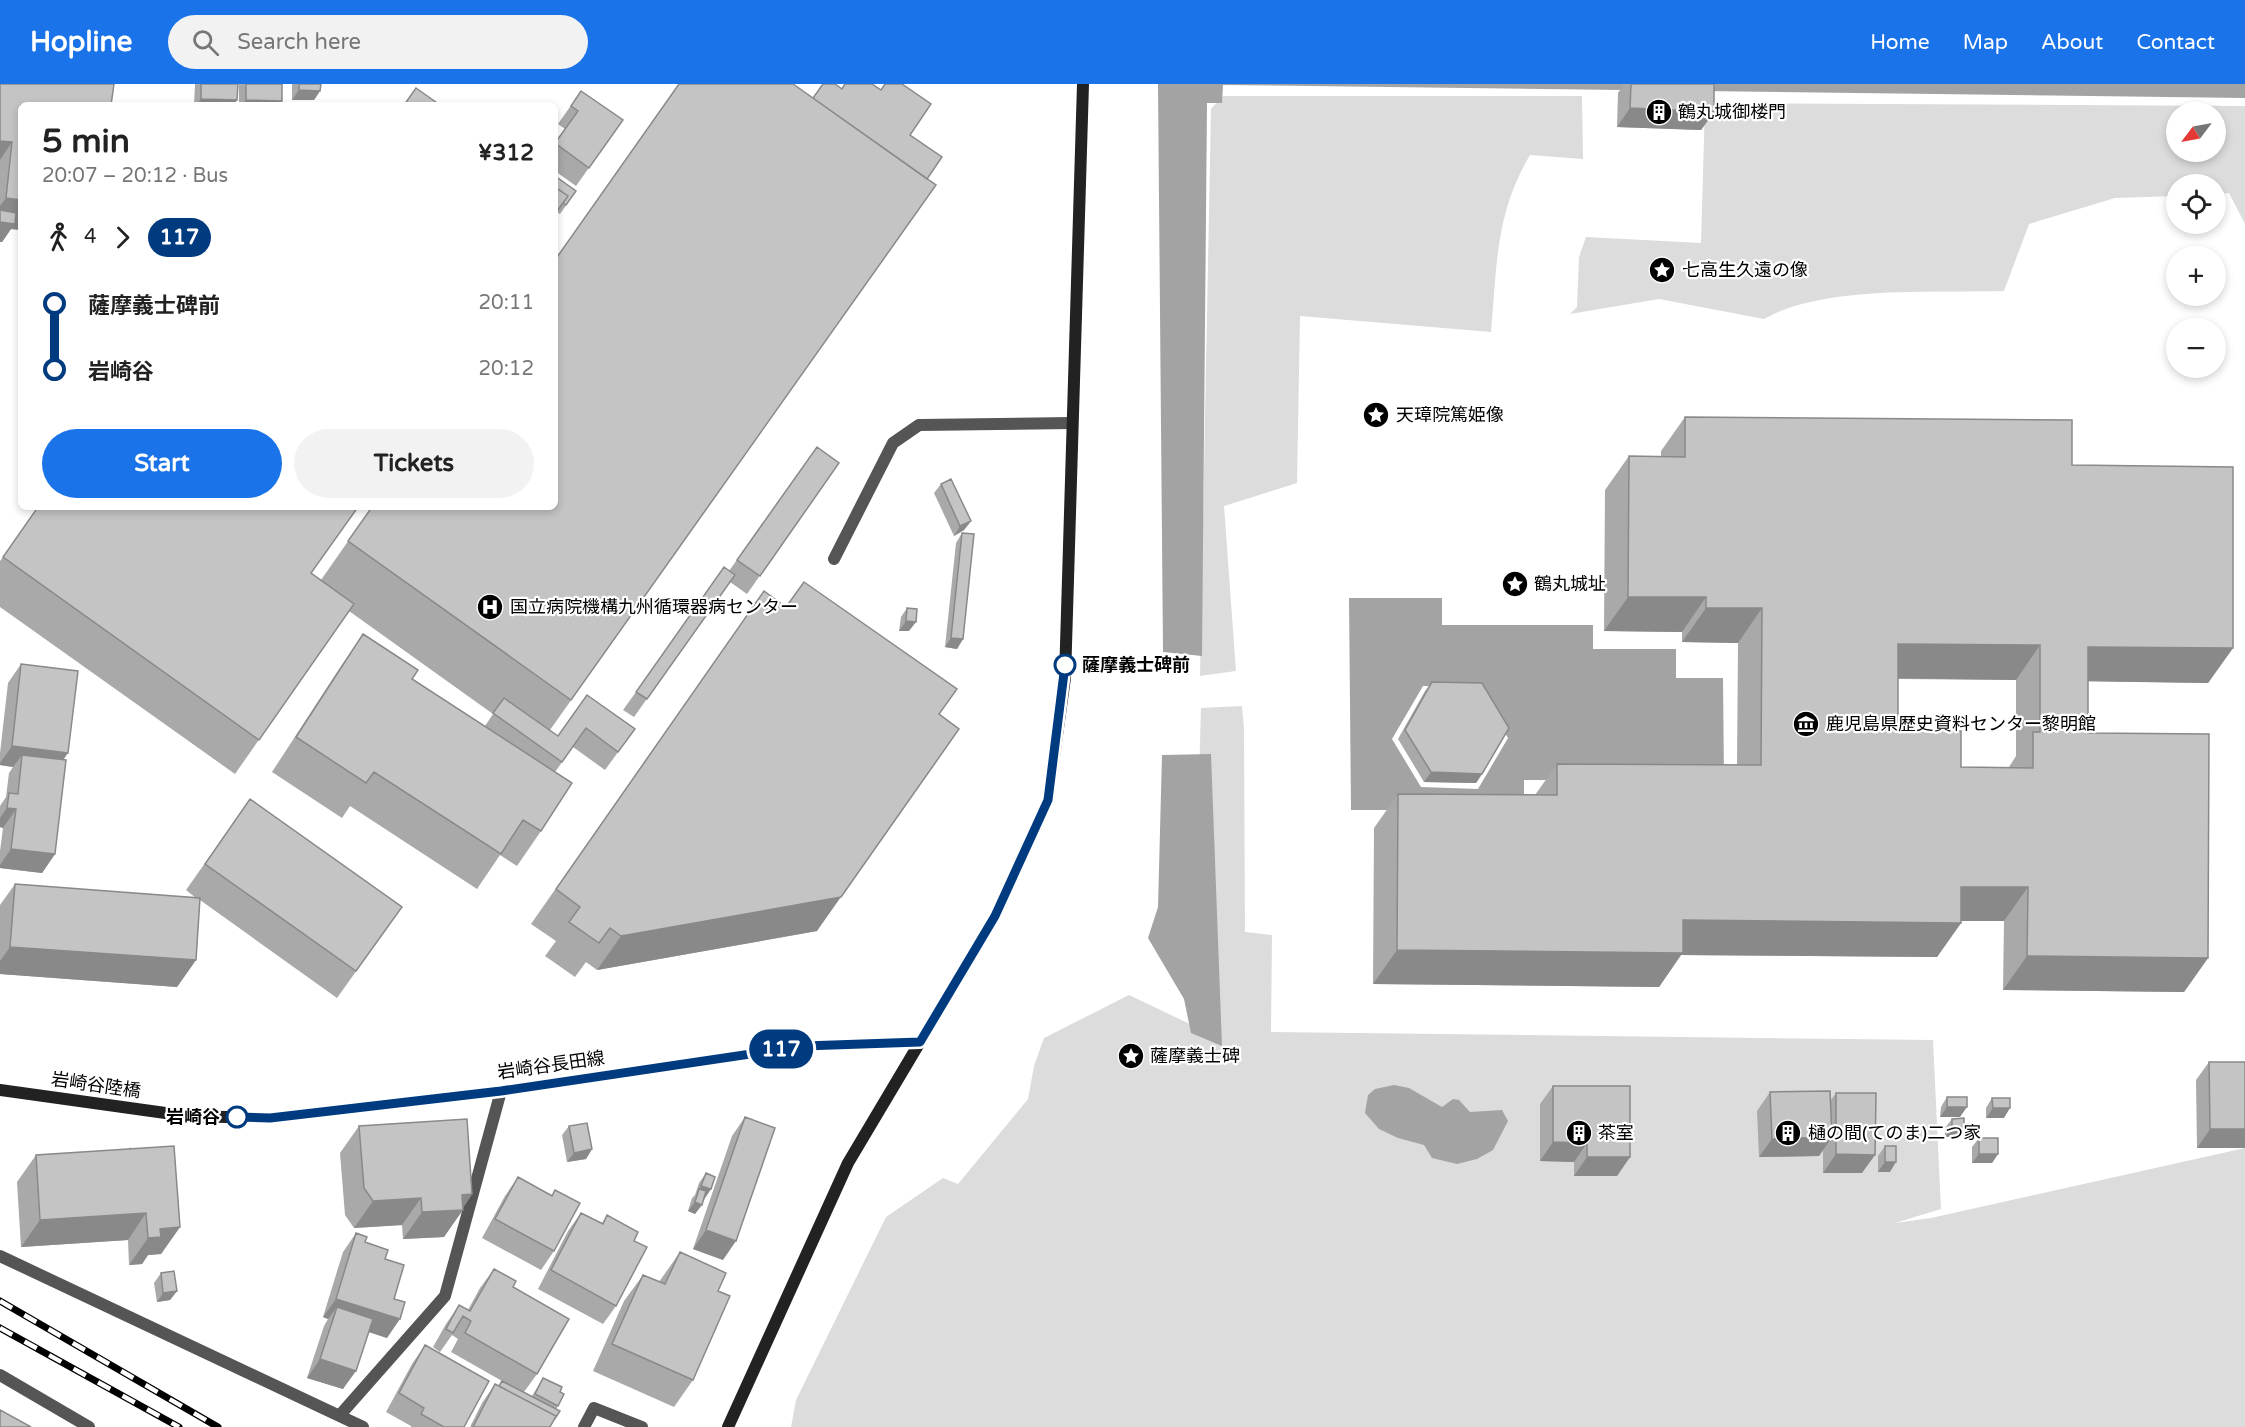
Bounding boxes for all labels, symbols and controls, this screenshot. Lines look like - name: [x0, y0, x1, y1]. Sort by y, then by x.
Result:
- search box: [168, 15, 588, 69]
- text: Hopline: [30, 25, 132, 59]
- icon: search: [189, 26, 222, 59]
- text: Search here: [237, 29, 361, 55]
- text: Home: [1870, 30, 1930, 55]
- text: Map: [1963, 30, 2008, 55]
- text: About: [2041, 30, 2103, 55]
- text: Contact: [2136, 30, 2215, 55]
- building icon: 鶴丸城御楼門: [1644, 97, 1674, 127]
- place label: 鶴丸城御楼門: [1678, 101, 1786, 123]
- north arrow: [2166, 102, 2226, 162]
- map controls: [2166, 102, 2226, 378]
- text: 5 min: [42, 122, 130, 161]
- text: ¥312: [478, 140, 534, 166]
- text: 20:07 – 20:12 · Bus: [42, 164, 228, 188]
- button: locate: [2166, 174, 2226, 234]
- icon: walk: [42, 221, 75, 254]
- icon: forward: [106, 221, 139, 254]
- text: 4: [84, 225, 97, 249]
- text: 117: [160, 225, 199, 250]
- button: +: [2166, 246, 2226, 306]
- place icon: 七高生久遠の像: [1647, 255, 1677, 285]
- place label: 七高生久遠の像: [1682, 259, 1808, 281]
- text: 20:11: [479, 291, 534, 315]
- text: 薩摩義士碑前: [88, 293, 220, 319]
- button: −: [2166, 318, 2226, 378]
- text: 20:12: [479, 357, 534, 381]
- text: 岩崎谷: [88, 359, 154, 385]
- place icon: 天璋院篤姫像: [1361, 400, 1391, 430]
- place label: 天璋院篤姫像: [1396, 404, 1504, 426]
- button: Start: [42, 429, 282, 498]
- button: Tickets: [294, 429, 534, 498]
- place icon: 鶴丸城址: [1500, 569, 1530, 599]
- place label: 鶴丸城址: [1534, 573, 1606, 595]
- hospital icon: 国立病院機構九州循環器病センター: [475, 592, 505, 622]
- place label: 国立病院機構九州循環器病センター: [510, 596, 798, 618]
- marker: 薩摩義士碑前: [1054, 654, 1076, 676]
- place label: 薩摩義士碑前: [1082, 654, 1190, 676]
- museum icon: 鹿児島県歴史資料センター黎明館: [1791, 709, 1821, 739]
- place label: 鹿児島県歴史資料センター黎明館: [1826, 713, 2096, 735]
- line badge: 117: [746, 1030, 816, 1068]
- text: 117: [761, 1037, 801, 1062]
- place icon: 薩摩義士碑: [1116, 1041, 1146, 1071]
- place label: 薩摩義士碑: [1150, 1045, 1240, 1067]
- street label: 岩崎谷長田線: [496, 1047, 606, 1083]
- street label: 岩崎谷陸橋: [50, 1068, 142, 1102]
- place label: 岩崎谷: [166, 1106, 220, 1128]
- marker: 岩崎谷: [226, 1106, 248, 1128]
- building icon: 茶室: [1564, 1118, 1594, 1148]
- building icon: 樋の間(てのま)二つ家: [1773, 1118, 1803, 1148]
- place label: 茶室: [1598, 1122, 1634, 1144]
- place label: 樋の間(てのま)二つ家: [1808, 1122, 1981, 1144]

